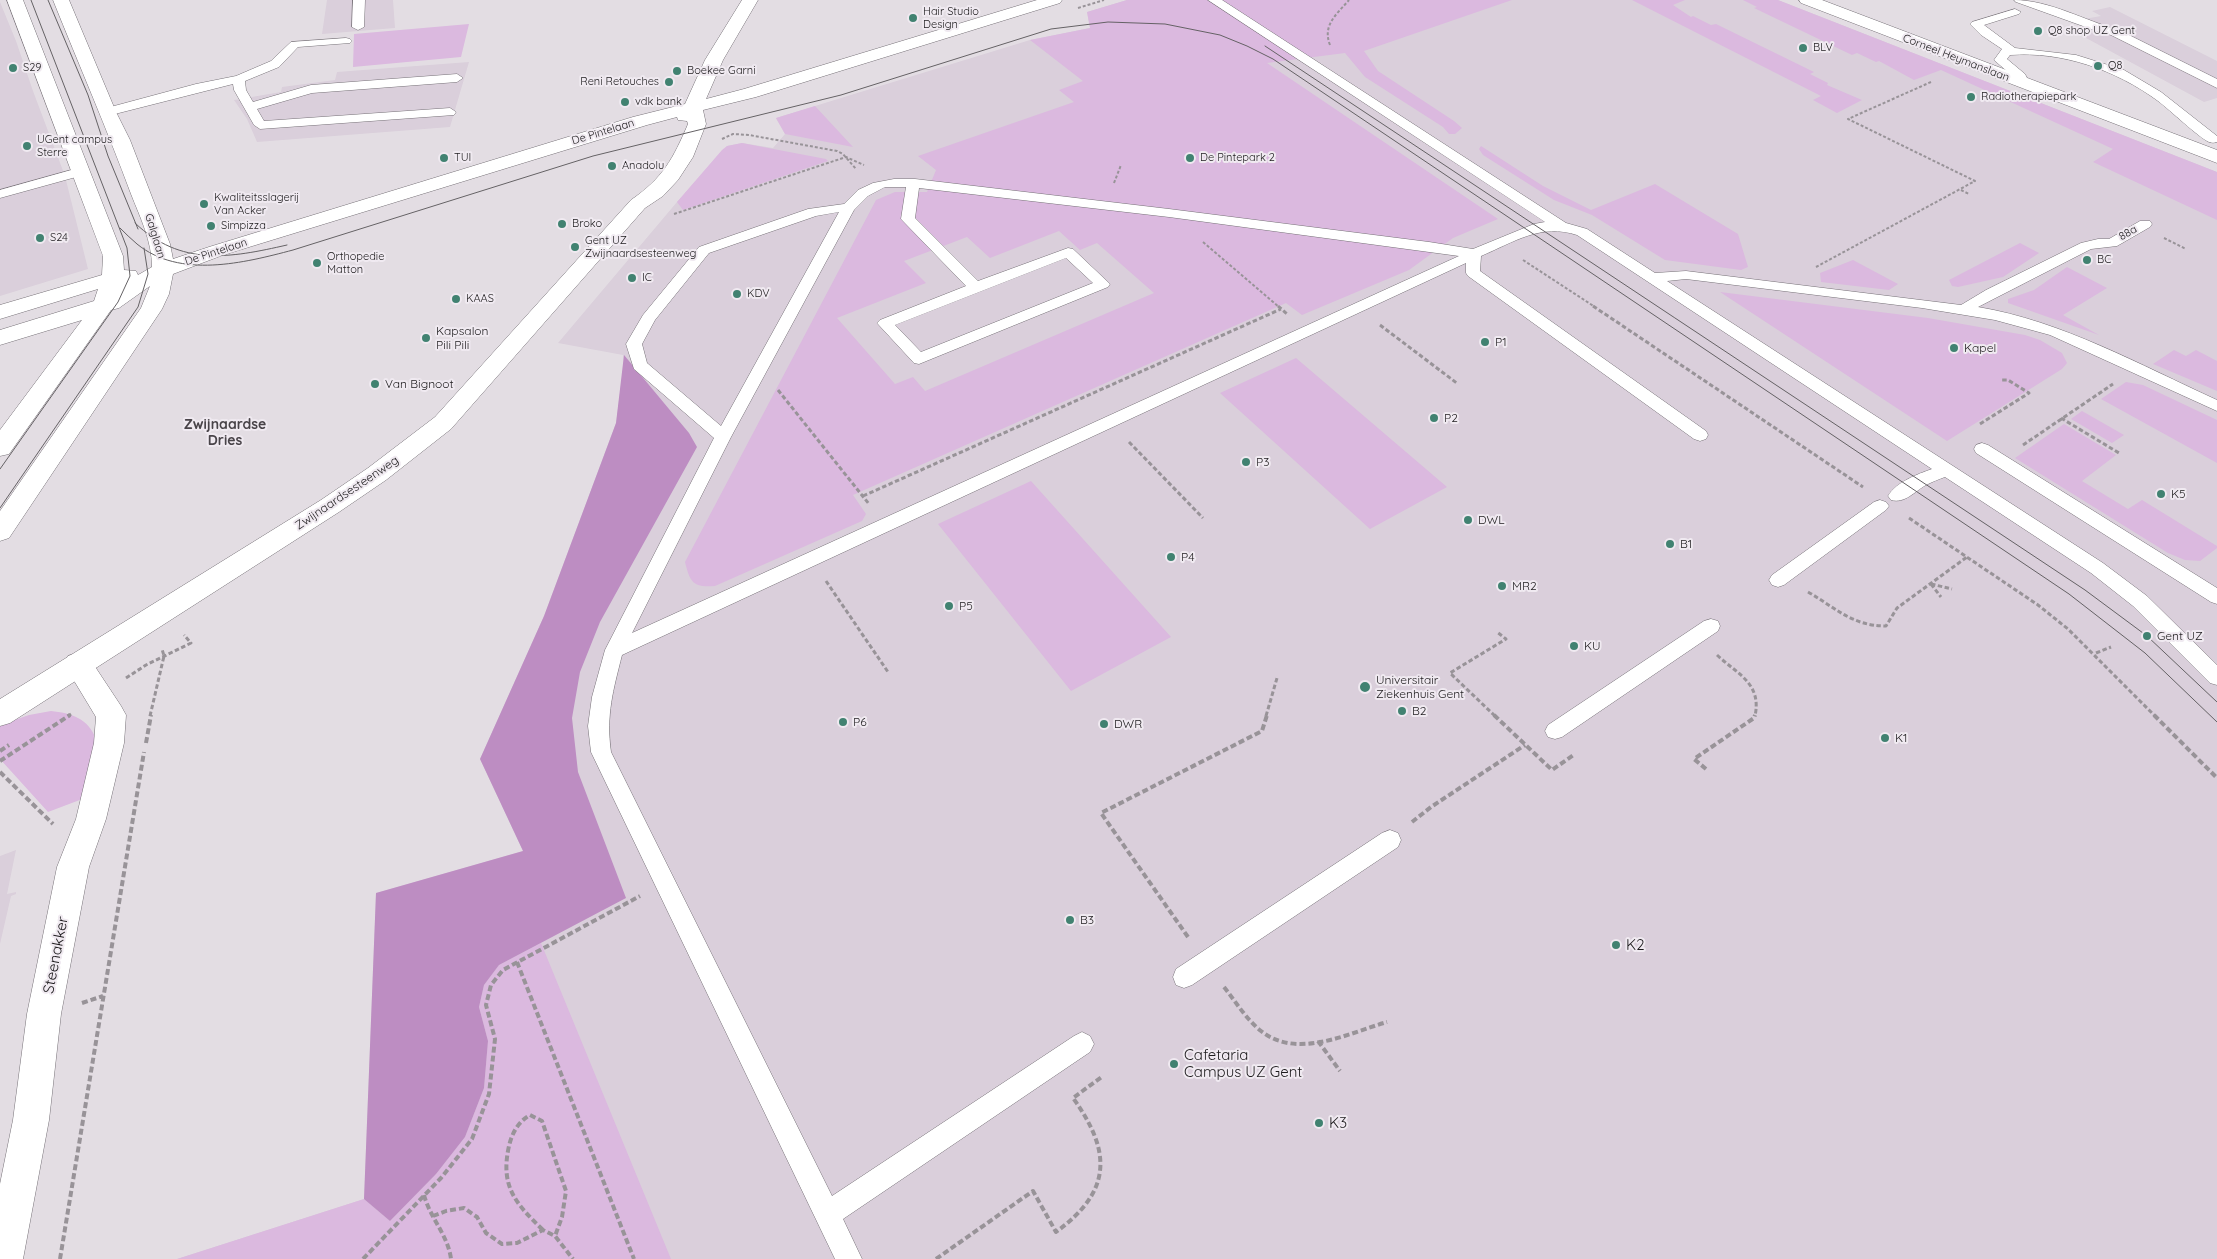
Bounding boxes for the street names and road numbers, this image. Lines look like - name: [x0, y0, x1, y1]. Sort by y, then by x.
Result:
- street label: Corneel Heymanslaan: [1901, 32, 2011, 84]
- street label: De Pintelaan: [570, 116, 636, 148]
- street label: Galglaan: [142, 212, 168, 260]
- street label: 88a: [2117, 223, 2139, 243]
- street label: De Pintelaan: [183, 236, 249, 268]
- street label: Zwijnaardsesteenweg: [293, 453, 401, 533]
- street label: Steenakker: [40, 915, 72, 995]

